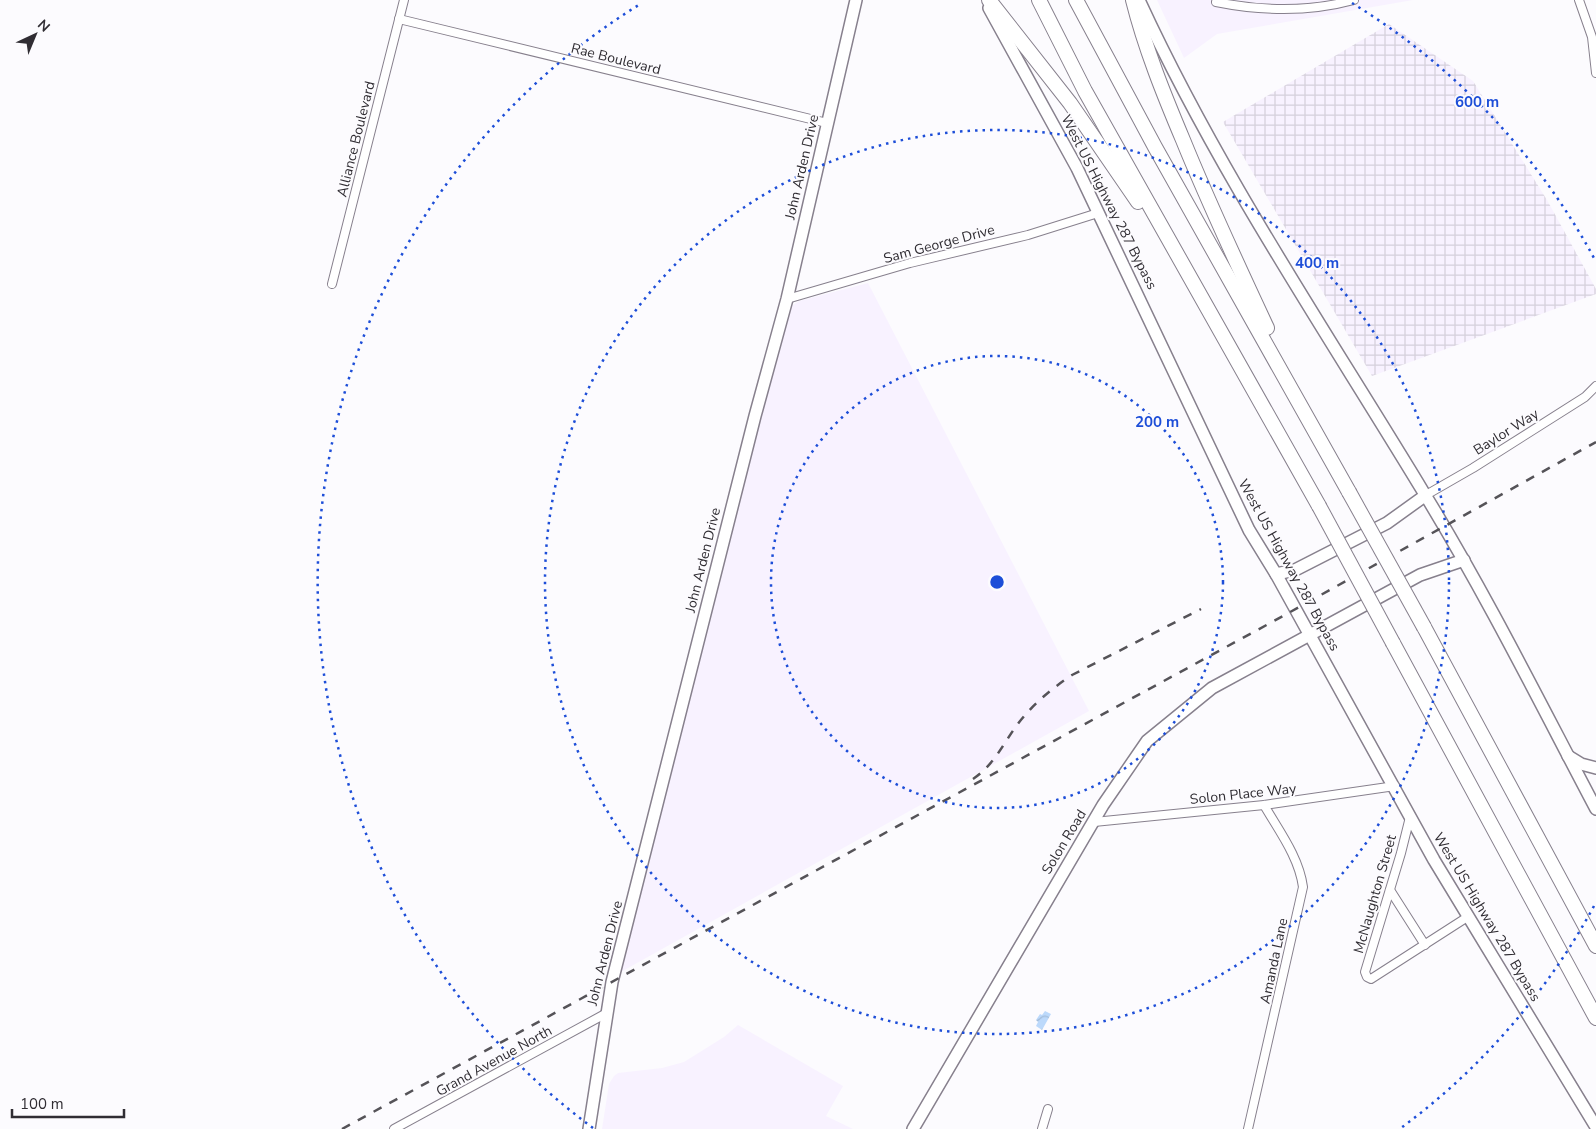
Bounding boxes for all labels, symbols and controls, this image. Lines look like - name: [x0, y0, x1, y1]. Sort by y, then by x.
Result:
- north arrow: [10, 10, 60, 60]
- text: N: [33, 16, 54, 36]
- street label: Rae Boulevard: [569, 39, 663, 79]
- street label: Alliance Boulevard: [332, 79, 380, 199]
- text: 600 m: [1455, 92, 1499, 112]
- street label: West US Highway 287 Bypass: [1057, 111, 1162, 293]
- street label: John Arden Drive: [780, 113, 823, 222]
- street label: Sam George Drive: [881, 220, 997, 268]
- text: 400 m: [1295, 253, 1339, 273]
- street label: Baylor Way: [1470, 404, 1543, 460]
- text: 200 m: [1135, 412, 1179, 432]
- street label: West US Highway 287 Bypass: [1234, 476, 1344, 655]
- street label: John Arden Drive: [681, 506, 725, 615]
- centre of rings: [988, 573, 1006, 591]
- street label: Solon Place Way: [1189, 779, 1298, 809]
- street label: Solon Road: [1037, 806, 1091, 878]
- street label: West US Highway 287 Bypass: [1429, 829, 1545, 1005]
- street label: McNaughton Street: [1349, 832, 1401, 956]
- street label: John Arden Drive: [583, 899, 627, 1008]
- street label: Amanda Lane: [1256, 916, 1292, 1006]
- street label: Grand Avenue North: [433, 1021, 555, 1101]
- scale bar: [12, 1086, 125, 1118]
- text: 100 m: [20, 1094, 64, 1114]

